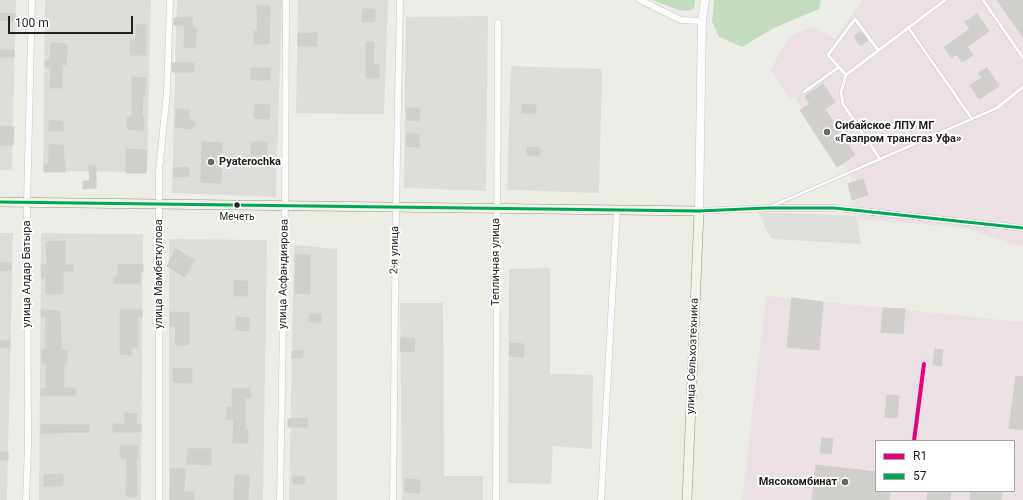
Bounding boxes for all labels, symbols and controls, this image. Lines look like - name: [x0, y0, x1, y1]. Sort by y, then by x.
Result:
- scale bar: [10, 8, 135, 34]
- text: 100 m: [15, 16, 49, 30]
- place label: Сибайское ЛПУ МГ «Газпром трансгаз Уфа»: [835, 119, 961, 145]
- marker: Сибайское ЛПУ МГ «Газпром трансгаз Уфа»: [822, 127, 832, 137]
- place label: Pyaterochka: [219, 155, 281, 169]
- marker: Pyaterochka: [206, 157, 216, 167]
- marker: Мечеть: [232, 200, 242, 210]
- place label: Мечеть: [220, 211, 254, 223]
- street label: Тепличная улица: [489, 218, 503, 306]
- street label: улица Мамбеткулова: [152, 219, 166, 329]
- street label: улица Асфандиярова: [276, 219, 292, 329]
- street label: улица Алдар Батыра: [20, 221, 34, 327]
- street label: 2-я улица: [388, 226, 402, 274]
- street label: улица Сельхозтехника: [684, 298, 702, 414]
- legend: [875, 440, 1015, 492]
- text: R1: [913, 449, 927, 463]
- text: 57: [913, 469, 927, 483]
- place label: Мясокомбинат: [759, 475, 837, 489]
- marker: Мясокомбинат: [840, 477, 850, 487]

